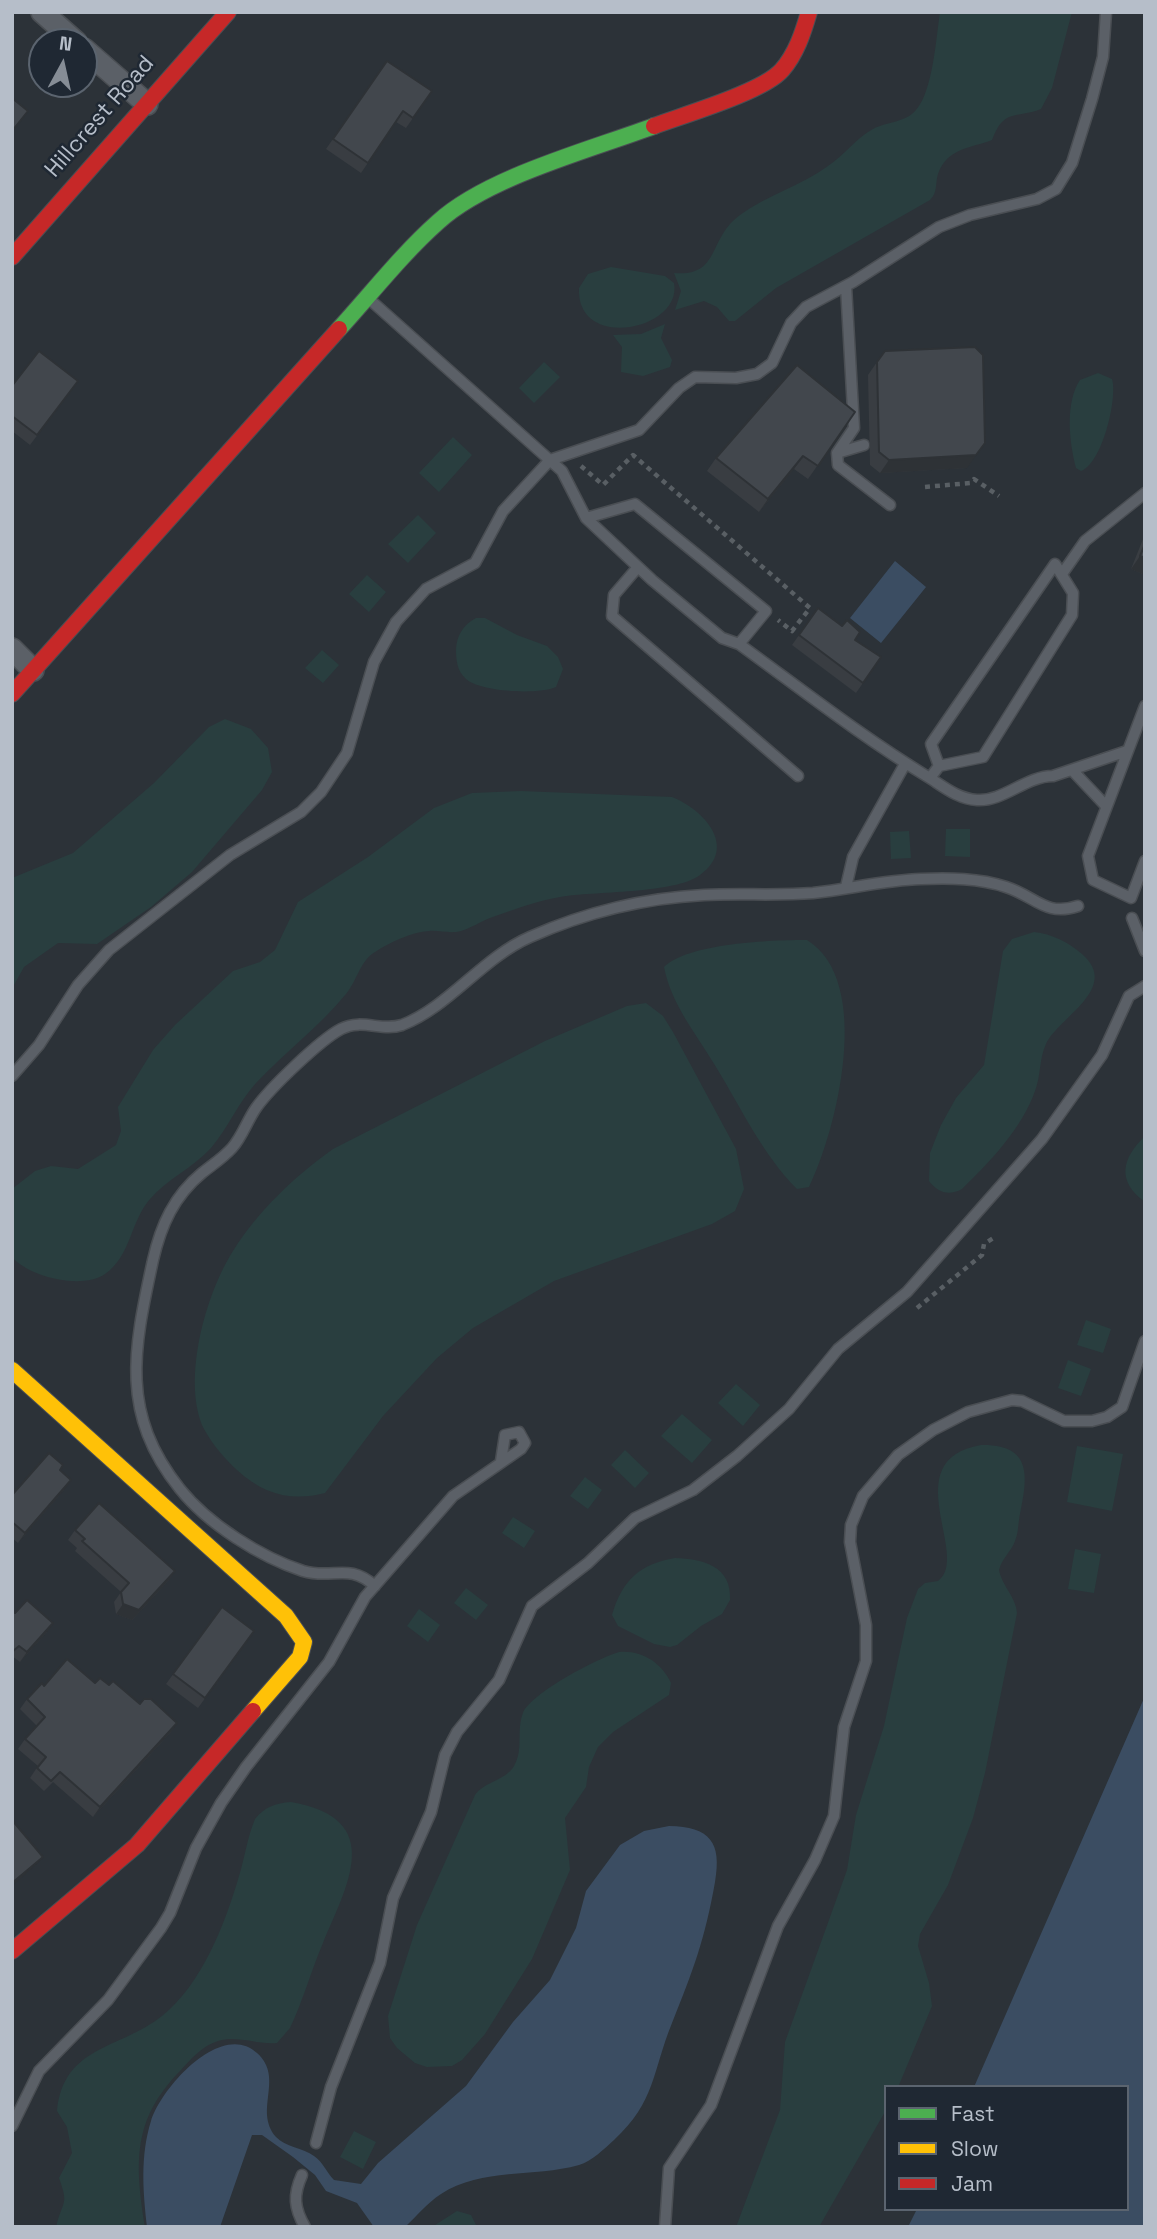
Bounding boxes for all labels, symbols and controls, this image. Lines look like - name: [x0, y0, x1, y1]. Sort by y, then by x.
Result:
- north arrow: [28, 28, 98, 98]
- text: N: [58, 30, 74, 57]
- street label: Hillcrest Road: [40, 50, 160, 184]
- legend: [884, 2085, 1129, 2211]
- text: Fast: [951, 2100, 995, 2127]
- text: Slow: [951, 2135, 999, 2162]
- text: Jam: [951, 2170, 993, 2197]

